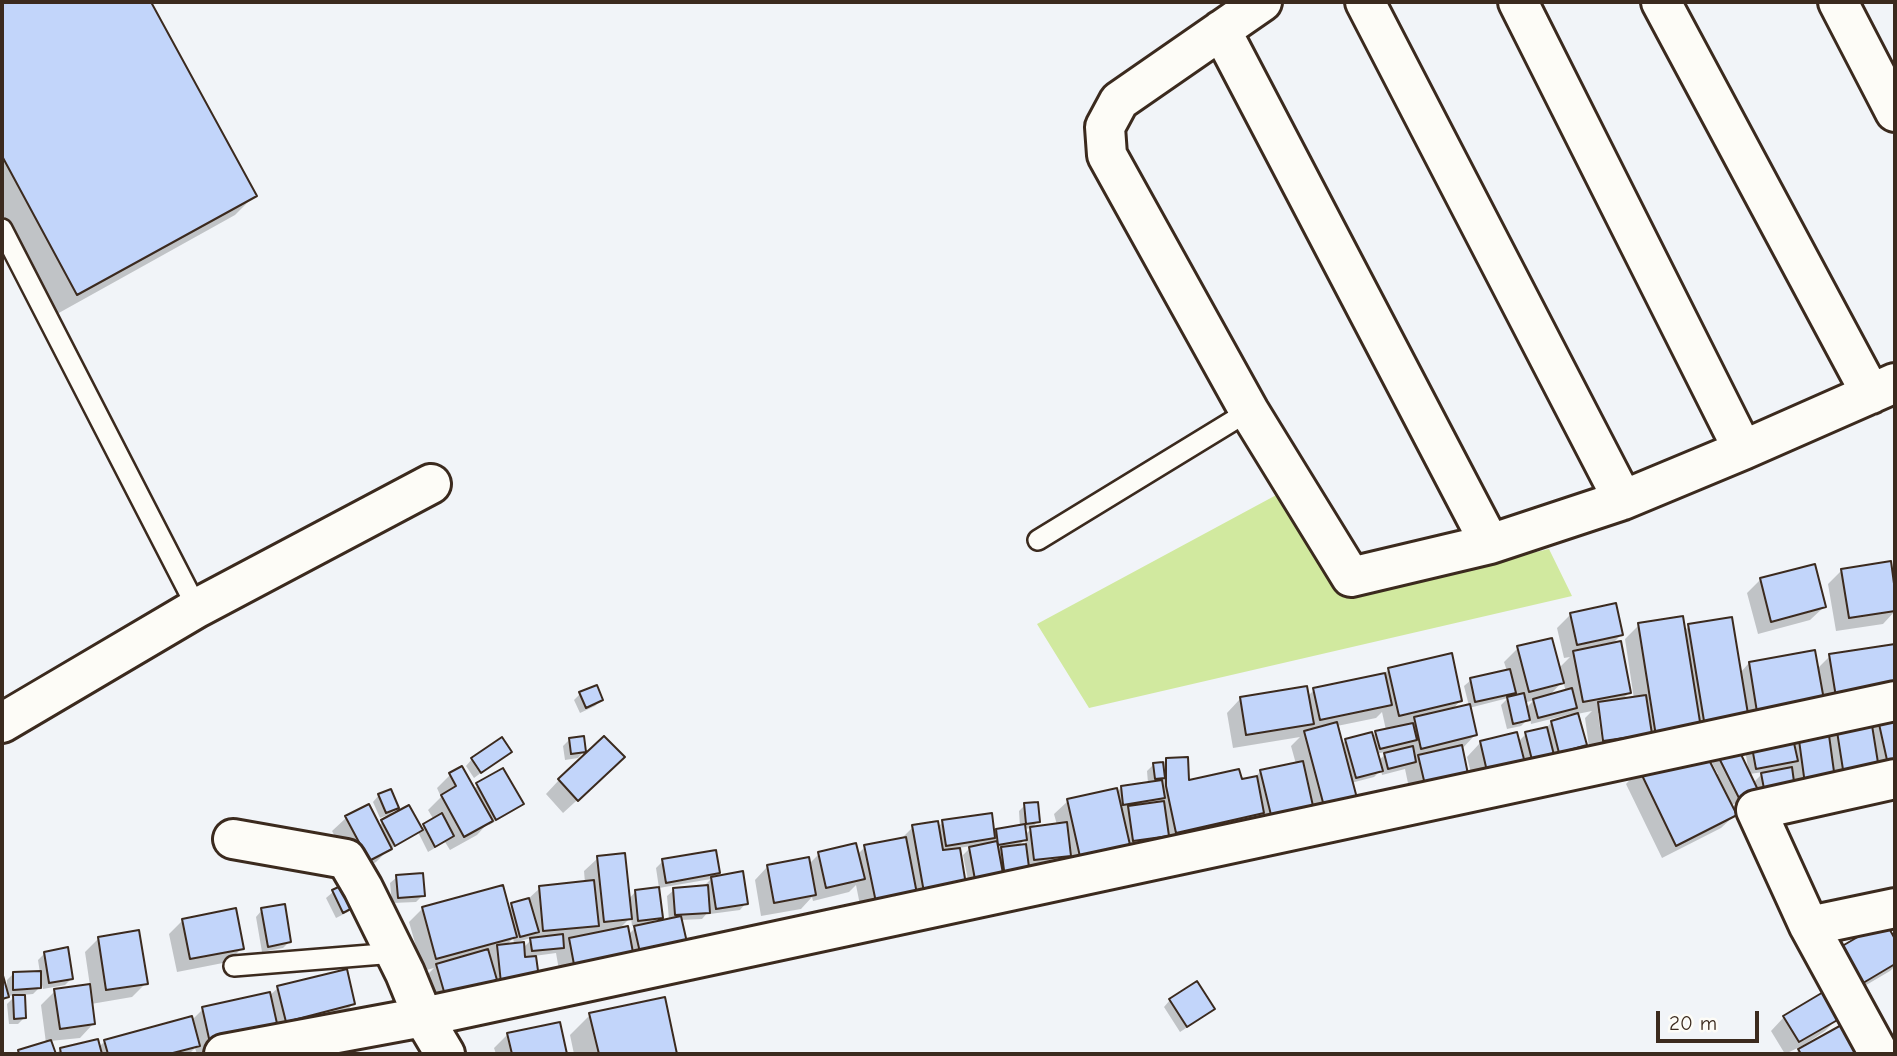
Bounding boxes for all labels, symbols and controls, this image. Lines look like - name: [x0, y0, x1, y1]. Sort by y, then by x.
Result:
- scale bar: [1659, 996, 1762, 1040]
- text: 20 m: [1669, 1011, 1717, 1035]

